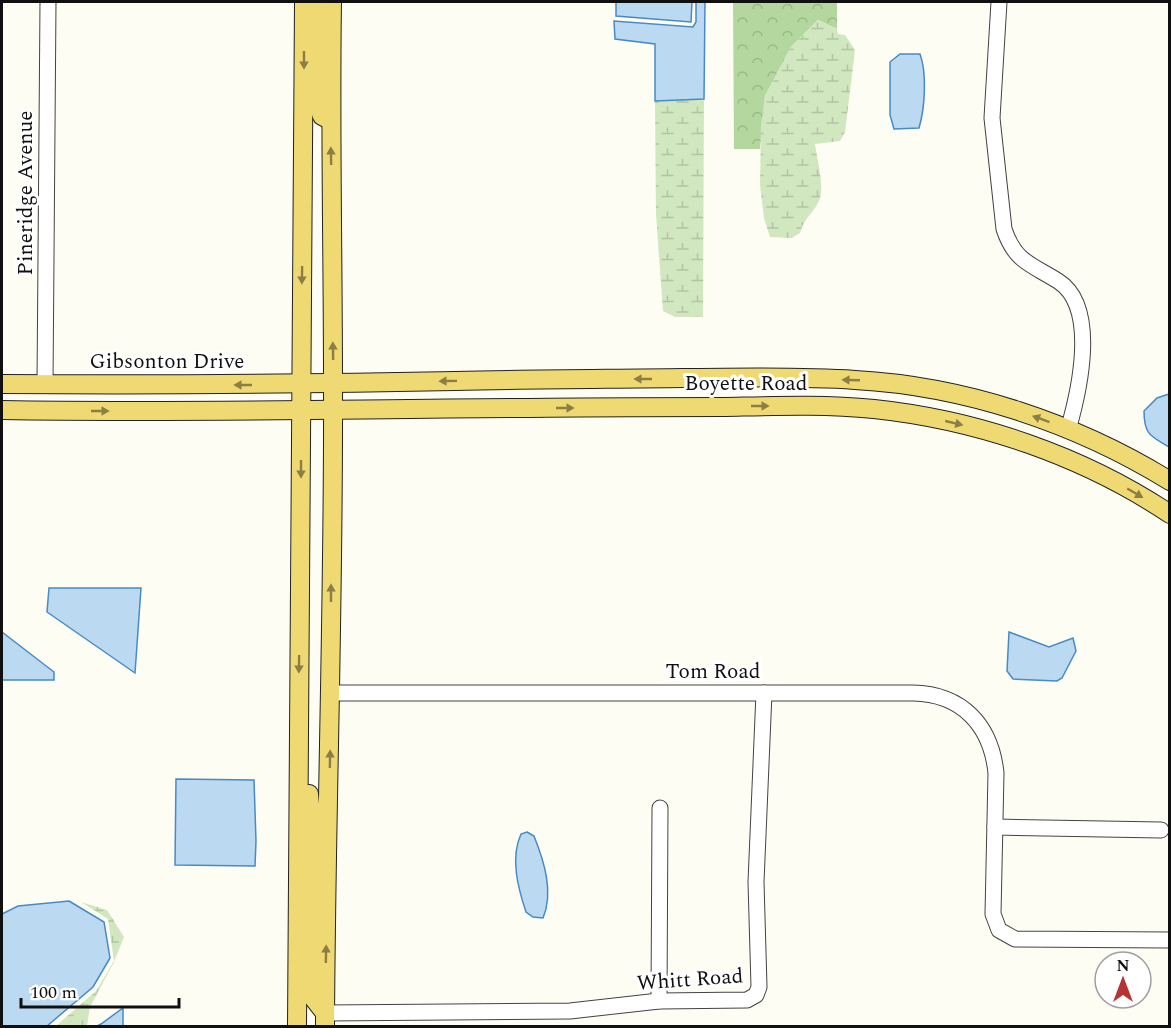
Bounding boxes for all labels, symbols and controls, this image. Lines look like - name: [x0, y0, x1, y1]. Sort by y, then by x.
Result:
- one-way arrow: [299, 50, 309, 69]
- street label: Pineridge Avenue: [10, 111, 42, 276]
- one-way arrow: [326, 147, 336, 166]
- one-way arrow: [297, 266, 307, 285]
- one-way arrow: [328, 342, 338, 361]
- street label: Gibsonton Drive: [90, 346, 244, 378]
- street label: Boyette Road: [684, 368, 808, 400]
- one-way arrow: [634, 374, 653, 384]
- one-way arrow: [842, 375, 861, 384]
- one-way arrow: [439, 376, 458, 386]
- one-way arrow: [233, 380, 252, 390]
- one-way arrow: [750, 402, 769, 411]
- one-way arrow: [555, 403, 574, 413]
- one-way arrow: [90, 406, 109, 416]
- one-way arrow: [1032, 414, 1050, 424]
- one-way arrow: [944, 418, 963, 428]
- one-way arrow: [296, 459, 306, 478]
- one-way arrow: [1127, 487, 1143, 498]
- one-way arrow: [326, 584, 336, 603]
- one-way arrow: [294, 654, 304, 673]
- street label: Tom Road: [665, 656, 761, 688]
- one-way arrow: [325, 750, 335, 769]
- one-way arrow: [321, 945, 331, 964]
- north arrow: [1093, 950, 1153, 1010]
- text: N: [1116, 954, 1130, 978]
- street label: Whitt Road: [636, 960, 744, 1000]
- scale bar: [21, 971, 178, 1009]
- text: 100 m: [30, 979, 77, 1006]

